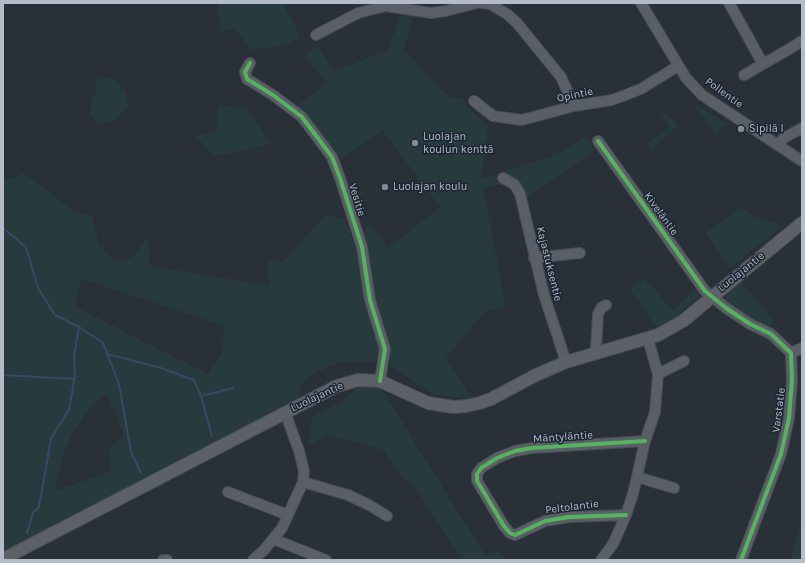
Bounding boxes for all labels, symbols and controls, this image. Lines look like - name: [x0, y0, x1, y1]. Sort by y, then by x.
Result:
- street label: Pollentie: [702, 75, 746, 111]
- street label: Opintie: [556, 85, 594, 105]
- place label: Sipilä I: [749, 122, 783, 136]
- marker: Sipilä I: [736, 124, 746, 134]
- place label: Luolajan koulun kenttä: [423, 130, 494, 156]
- marker: Luolajan koulun kenttä: [410, 138, 420, 148]
- place label: Luolajan koulu: [393, 180, 467, 194]
- street label: Vesitie: [346, 182, 368, 218]
- marker: Luolajan koulu: [380, 182, 390, 192]
- street label: Kiveläntie: [641, 190, 681, 238]
- street label: Kajastuksentie: [533, 225, 565, 303]
- street label: Luolajantie: [715, 249, 767, 295]
- street label: Luolajantie: [289, 379, 345, 415]
- street label: Varstatie: [770, 387, 788, 433]
- street label: Mäntyläntie: [533, 428, 593, 446]
- street label: Peltolantie: [544, 497, 600, 517]

